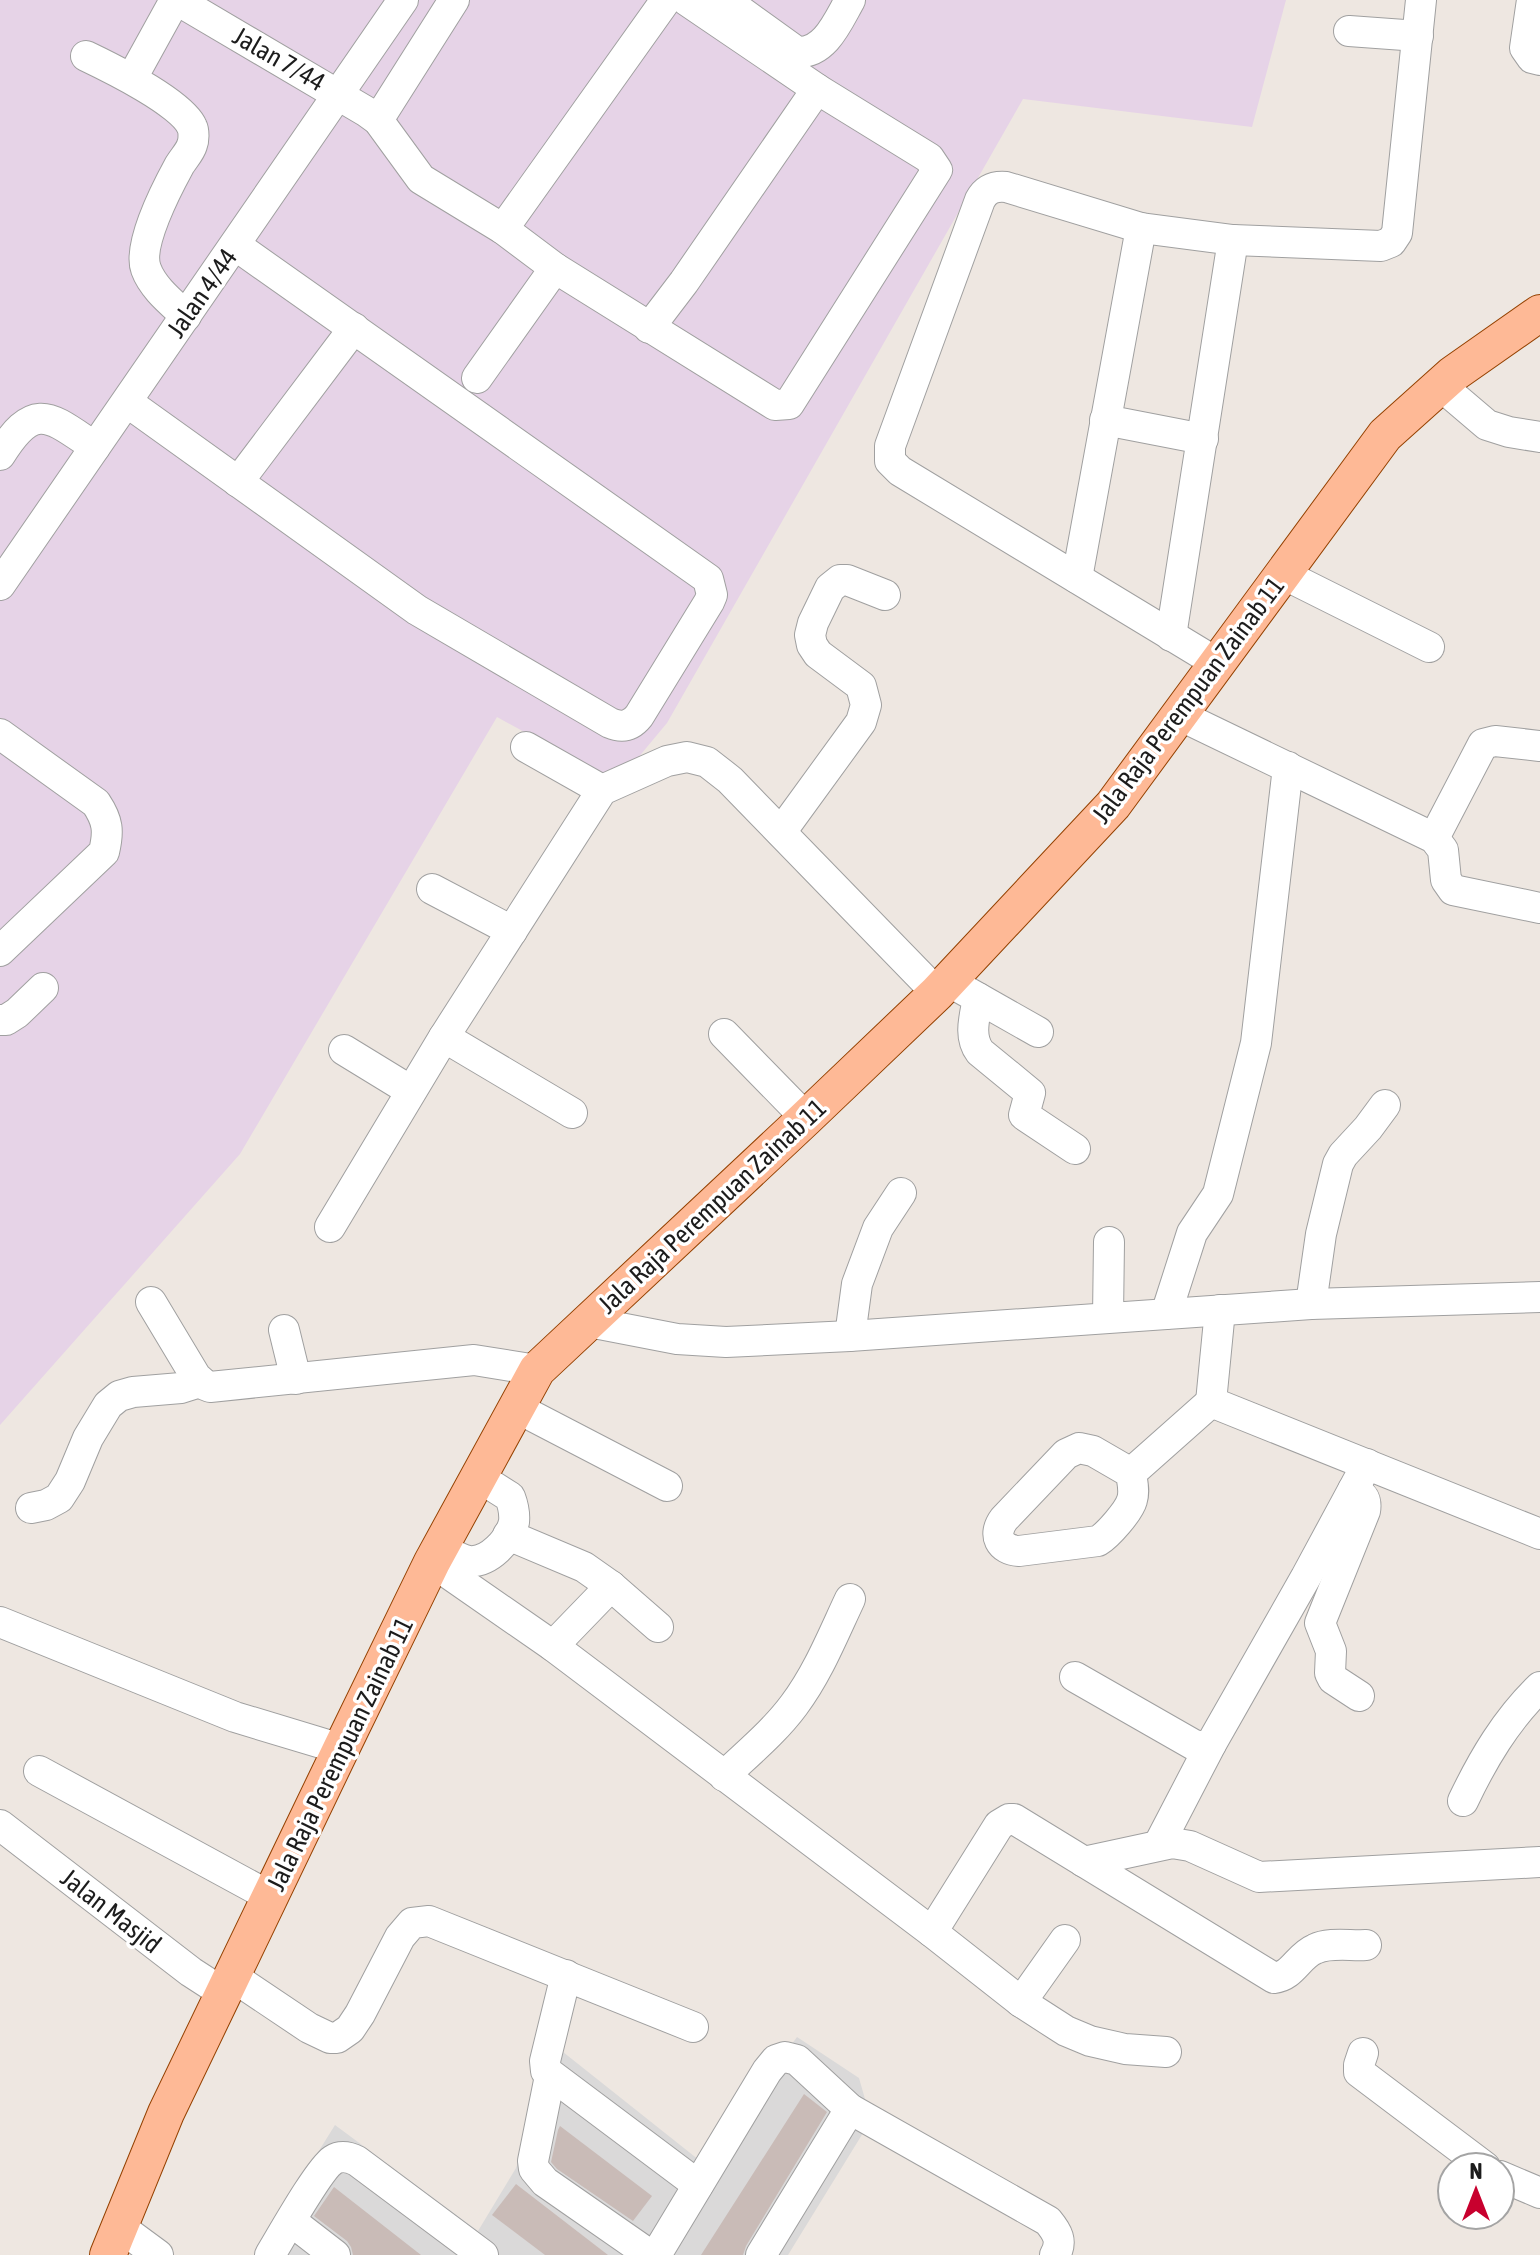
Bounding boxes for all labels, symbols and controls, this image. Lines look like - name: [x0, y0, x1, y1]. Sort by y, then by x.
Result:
- street label: Jalan 7/44: [228, 21, 330, 97]
- street label: Jalan 4/44: [161, 243, 243, 343]
- street label: Jala Raja Perempuan Zainab 11: [1086, 571, 1290, 829]
- street label: Jala Raja Perempuan Zainab 11: [592, 1093, 832, 1319]
- street label: Jala Raja Perempuan Zainab 11: [261, 1613, 419, 1895]
- street label: Jalan Masjid: [55, 1863, 167, 1959]
- north arrow: [1436, 2151, 1516, 2231]
- text: N: [1470, 2158, 1482, 2184]

